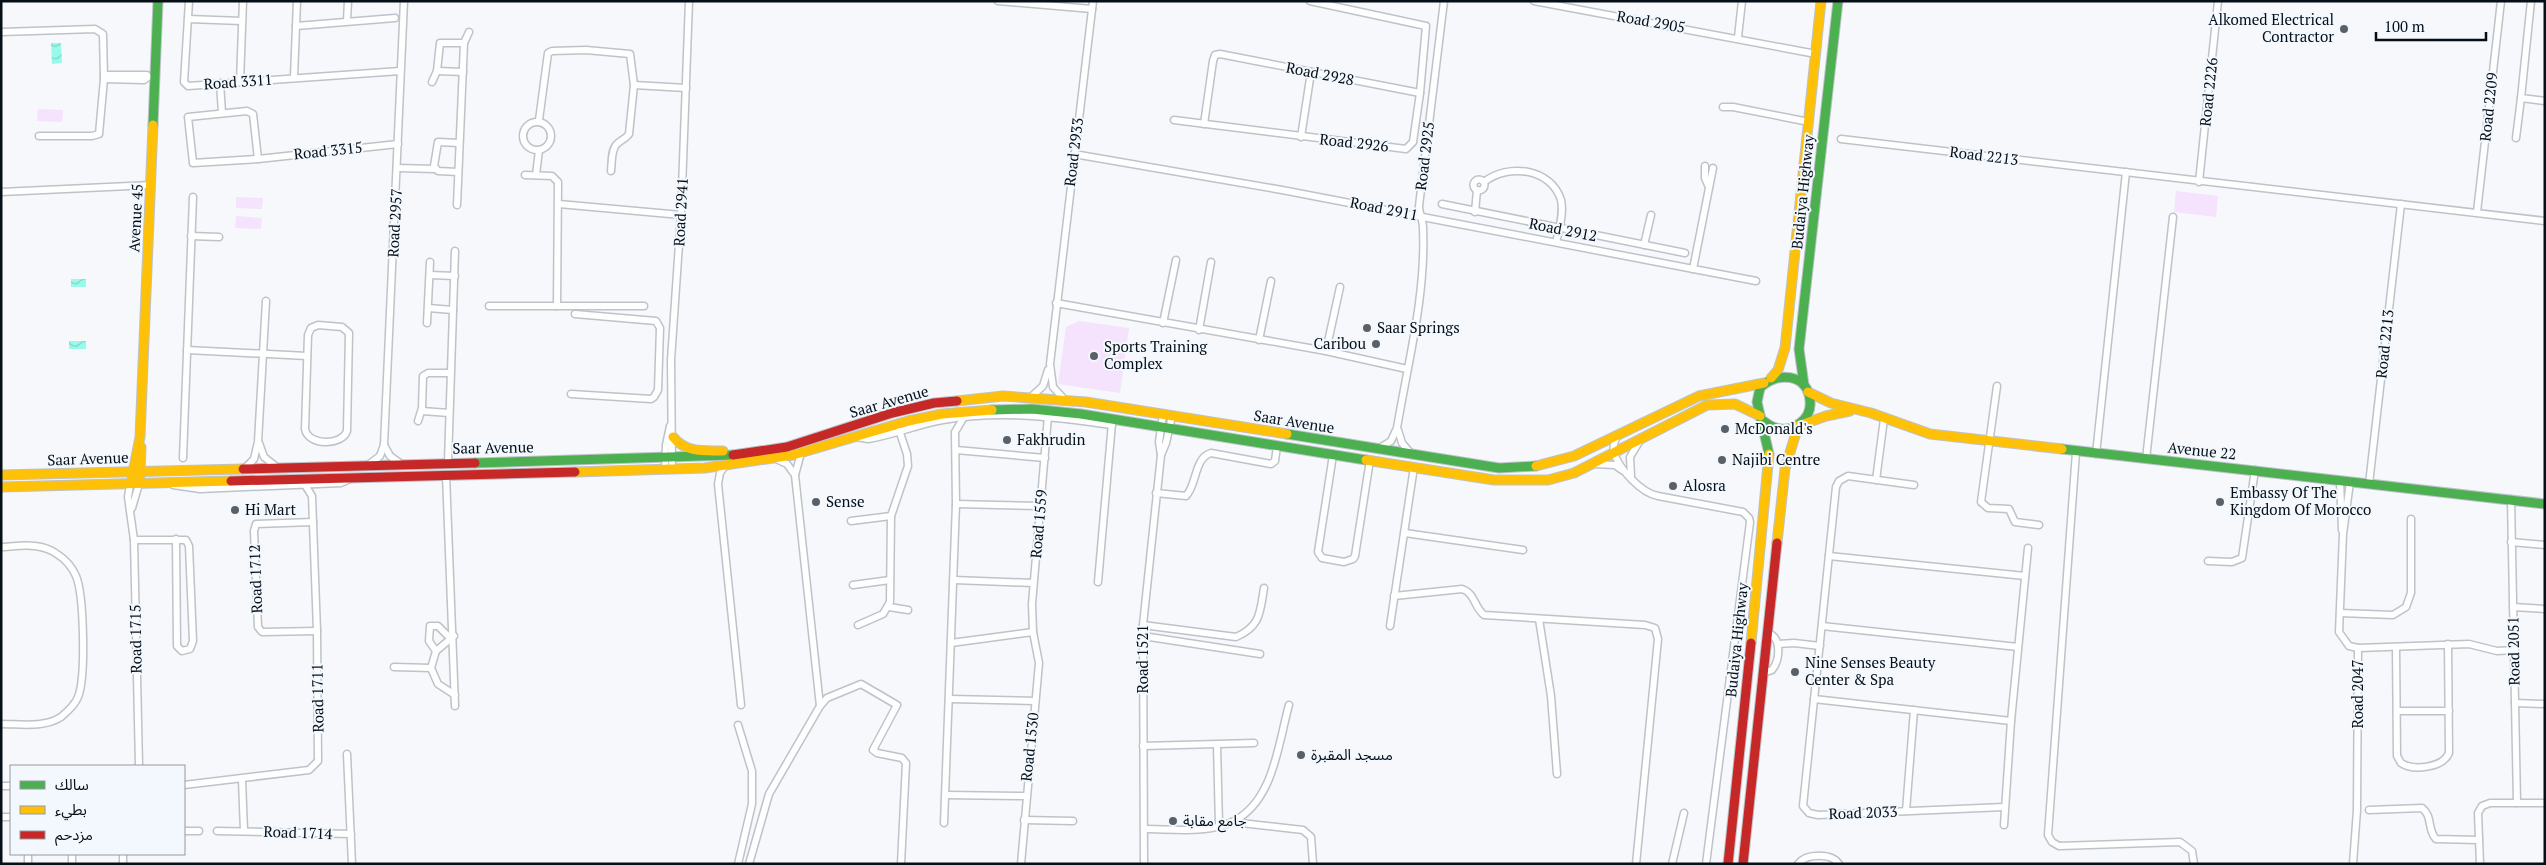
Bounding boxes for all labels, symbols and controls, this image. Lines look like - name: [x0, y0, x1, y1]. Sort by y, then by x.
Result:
- street label: Road 2905: [1615, 5, 1687, 37]
- place label: Alkomed Electrical Contractor: [2208, 9, 2334, 46]
- scale bar: [2376, 10, 2486, 42]
- text: 100 m: [2384, 16, 2425, 36]
- marker: Alkomed Electrical Contractor: [2338, 23, 2350, 35]
- street label: Road 2226: [2194, 56, 2222, 127]
- street label: Road 2928: [1284, 57, 1356, 89]
- street label: Road 3311: [203, 69, 273, 93]
- street label: Road 2209: [2474, 71, 2502, 142]
- street label: Road 2933: [1059, 116, 1087, 187]
- street label: Road 2925: [1410, 120, 1438, 191]
- street label: Road 2926: [1319, 128, 1390, 156]
- street label: Budaiya Highway: [1786, 133, 1818, 250]
- street label: Road 3315: [292, 136, 363, 164]
- street label: Road 2213: [1949, 141, 2020, 169]
- street label: Road 2941: [668, 177, 692, 247]
- street label: Avenue 45: [123, 183, 147, 253]
- street label: Road 2957: [382, 188, 406, 258]
- street label: Road 2911: [1348, 192, 1420, 224]
- street label: Road 2912: [1527, 213, 1599, 245]
- street label: Road 2213: [2370, 308, 2398, 379]
- place label: Saar Springs: [1377, 317, 1460, 337]
- marker: Saar Springs: [1361, 322, 1373, 334]
- place label: Caribou: [1313, 333, 1366, 353]
- place label: Sports Training Complex: [1104, 336, 1208, 373]
- marker: Caribou: [1370, 338, 1382, 350]
- marker: Sports Training Complex: [1088, 350, 1100, 362]
- street label: Saar Avenue: [847, 380, 931, 422]
- street label: Saar Avenue: [1252, 405, 1336, 437]
- place label: McDonald's: [1735, 418, 1813, 438]
- marker: McDonald's: [1719, 423, 1731, 435]
- place label: Fakhrudin: [1017, 429, 1085, 449]
- marker: Fakhrudin: [1001, 434, 1013, 446]
- street label: Saar Avenue: [452, 436, 534, 458]
- street label: Avenue 22: [2167, 436, 2237, 464]
- street label: Saar Avenue: [47, 447, 129, 469]
- place label: Najibi Centre: [1732, 449, 1820, 469]
- marker: Najibi Centre: [1716, 454, 1728, 466]
- place label: Alosra: [1683, 475, 1726, 495]
- marker: Alosra: [1667, 480, 1679, 492]
- place label: Embassy Of The Kingdom Of Morocco: [2230, 482, 2371, 519]
- street label: Road 1559: [1025, 489, 1051, 559]
- place label: Sense: [826, 491, 865, 511]
- marker: Sense: [810, 496, 822, 508]
- marker: Embassy Of The Kingdom Of Morocco: [2214, 496, 2226, 508]
- place label: Hi Mart: [245, 499, 296, 519]
- marker: Hi Mart: [229, 504, 241, 516]
- street label: Road 1712: [244, 544, 266, 614]
- street label: Budaiya Highway: [1720, 581, 1752, 698]
- street label: Road 1715: [124, 604, 146, 674]
- street label: Road 2051: [2502, 616, 2524, 686]
- street label: Road 1521: [1132, 624, 1152, 694]
- place label: Nine Senses Beauty Center & Spa: [1805, 652, 1936, 689]
- street label: Road 2047: [2347, 659, 2367, 729]
- street label: Road 1711: [306, 663, 328, 733]
- marker: Nine Senses Beauty Center & Spa: [1789, 666, 1801, 678]
- street label: Road 1530: [1015, 711, 1043, 782]
- place label: مسجد المقبرة: [1311, 744, 1393, 764]
- marker: مسجد المقبرة: [1295, 749, 1307, 761]
- legend: [10, 765, 185, 855]
- text: سالك: [55, 774, 89, 794]
- text: بطيء: [55, 799, 87, 821]
- street label: Road 2033: [1828, 801, 1898, 823]
- place label: جامع مقابة: [1183, 810, 1247, 833]
- marker: جامع مقابة: [1167, 815, 1179, 827]
- street label: Road 1714: [263, 821, 333, 843]
- text: مزدحم: [55, 824, 93, 846]

